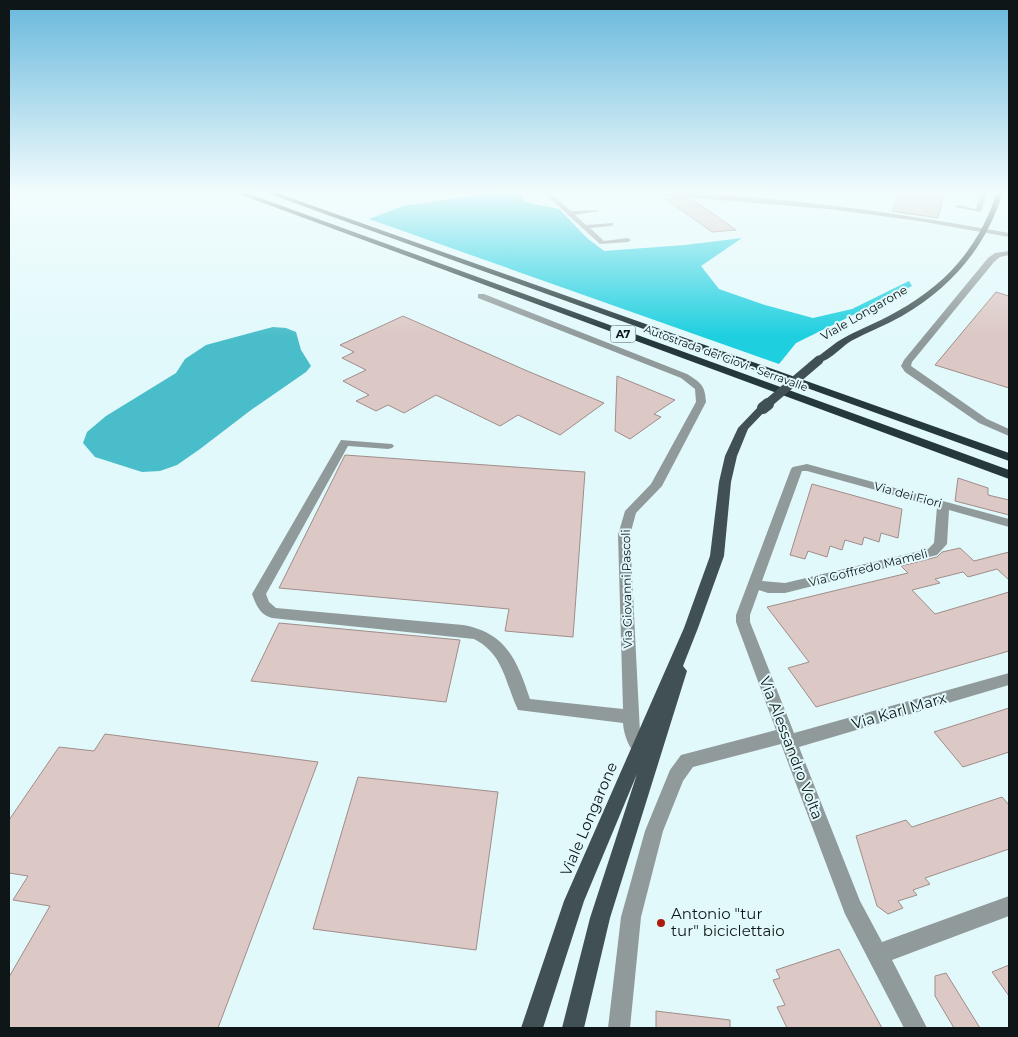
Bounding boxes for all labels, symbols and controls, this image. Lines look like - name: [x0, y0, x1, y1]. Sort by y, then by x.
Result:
- street label: Viale Longarone: [818, 282, 910, 343]
- street label: Autostrada dei Giovi - Serravalle: [642, 322, 810, 394]
- road number: A7: [610, 326, 636, 342]
- street label: Via dei Fiori: [873, 478, 944, 511]
- street label: Via Giovanni Pascoli: [618, 529, 635, 649]
- street label: Via Goffredo Mameli: [807, 545, 929, 590]
- street label: Via Alessandro Volta: [755, 674, 827, 822]
- street label: Via Karl Marx: [849, 688, 948, 733]
- street label: Viale Longarone: [556, 759, 621, 879]
- place label: Antonio "tur tur" biciclettaio: [671, 904, 785, 940]
- marker: Antonio "tur tur" biciclettaio: [655, 917, 667, 929]

